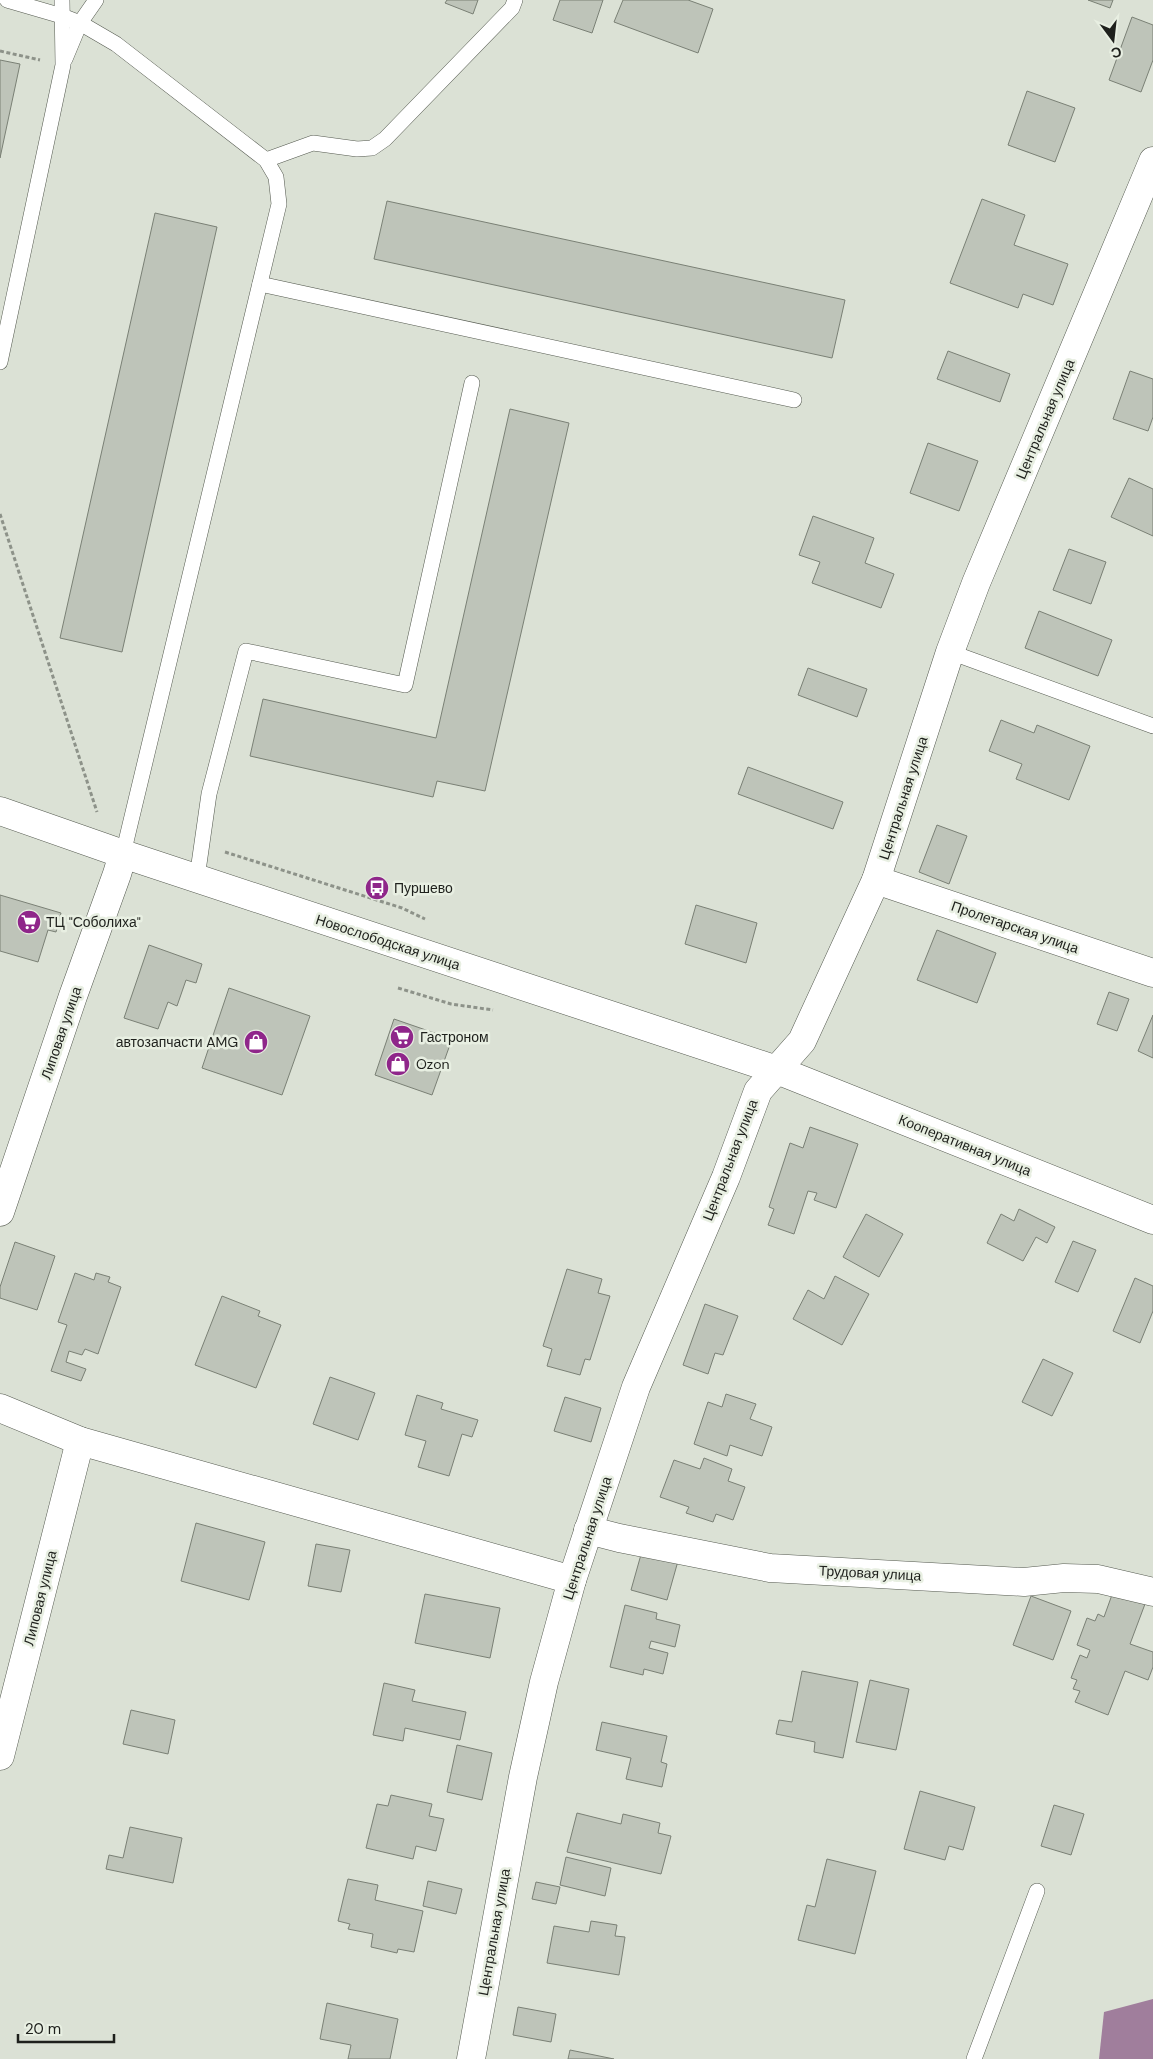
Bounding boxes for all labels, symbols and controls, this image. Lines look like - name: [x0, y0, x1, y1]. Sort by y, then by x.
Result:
- north arrow: [1088, 15, 1138, 65]
- text: С: [1109, 43, 1124, 63]
- street label: Центральная улица: [1012, 356, 1078, 482]
- street label: Центральная улица: [875, 734, 931, 862]
- bus stop icon: Пуршево: [364, 875, 390, 901]
- place label: Пуршево: [394, 879, 453, 897]
- street label: Пролетарская улица: [949, 897, 1081, 957]
- supermarket icon: ТЦ "Соболиха": [16, 909, 42, 935]
- street label: Новослободская улица: [314, 910, 463, 974]
- place label: ТЦ "Соболиха": [46, 913, 141, 931]
- street label: Липовая улица: [37, 984, 85, 1082]
- supermarket icon: Гастроном: [389, 1024, 415, 1050]
- place label: Гастроном: [420, 1028, 489, 1046]
- shop icon: автозапчасти AMG: [243, 1029, 269, 1055]
- place label: автозапчасти AMG: [116, 1033, 238, 1051]
- shop icon: Ozon: [385, 1051, 411, 1077]
- place label: Ozon: [416, 1055, 450, 1073]
- street label: Центральная улица: [699, 1097, 762, 1223]
- street label: Кооперативная улица: [896, 1110, 1034, 1180]
- street label: Центральная улица: [559, 1474, 615, 1602]
- street label: Липовая улица: [20, 1548, 61, 1647]
- street label: Трудовая улица: [818, 1561, 922, 1585]
- street label: Центральная улица: [474, 1867, 514, 1997]
- scale bar: [18, 2012, 114, 2044]
- text: 20 m: [25, 2019, 61, 2039]

